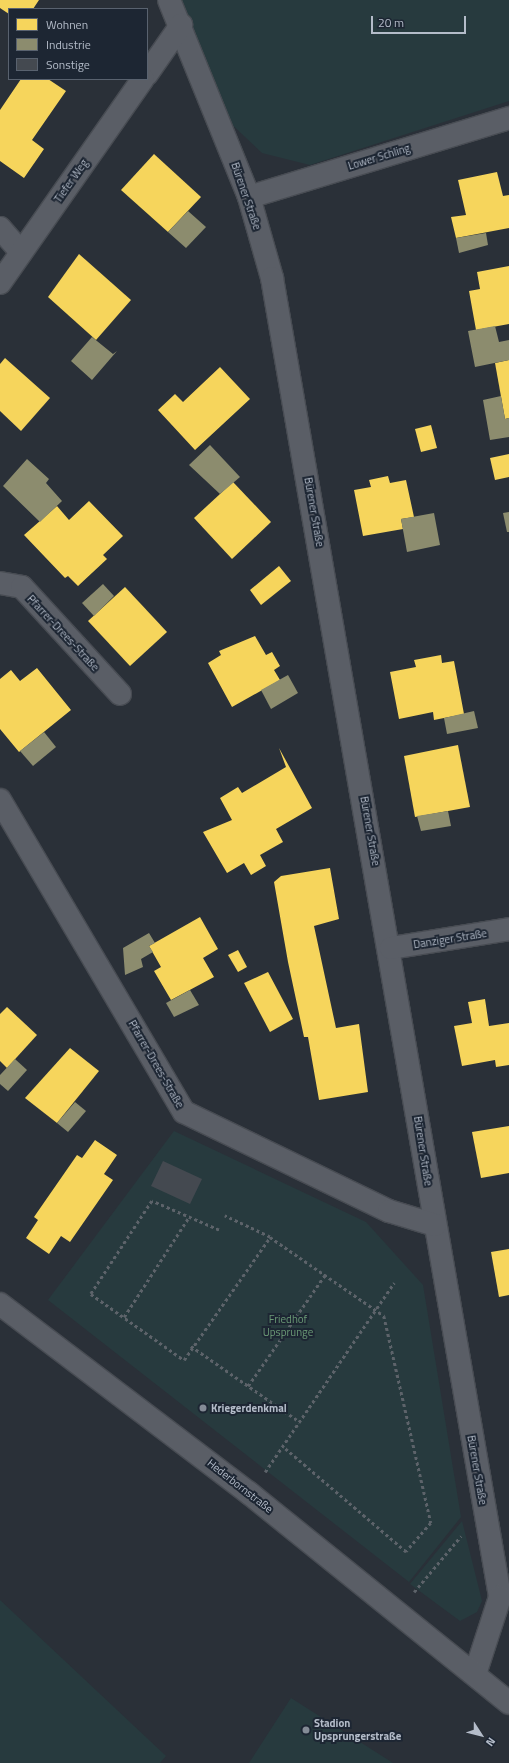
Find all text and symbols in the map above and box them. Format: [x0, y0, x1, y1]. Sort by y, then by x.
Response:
legend [8, 8, 148, 80]
scale bar [373, 8, 468, 34]
text: 20 m [378, 13, 404, 32]
text: Wohnen [46, 15, 88, 34]
text: Industrie [46, 35, 91, 54]
text: Sonstige [46, 55, 90, 74]
street label: Lower Schling [346, 141, 412, 173]
street label: Tiefer Weg [51, 157, 91, 205]
street label: Bürener Straße [228, 161, 264, 231]
street label: Bürener Straße [301, 476, 327, 548]
street label: Pfarrer-Drees-Straße [24, 592, 102, 674]
street label: Bürener Straße [357, 795, 383, 867]
street label: Danziger Straße [412, 927, 488, 951]
street label: Pfarrer-Drees-Straße [125, 1018, 187, 1110]
street label: Bürener Straße [411, 1115, 435, 1187]
park label: Friedhof Upsprunge [263, 1313, 313, 1339]
place label: Kriegerdenkmal [211, 1401, 287, 1415]
marker: Kriegerdenkmal [198, 1403, 208, 1413]
street label: Bürener Straße [464, 1434, 490, 1506]
street label: Hederbornstraße [205, 1456, 275, 1516]
north arrow [461, 1715, 501, 1755]
place label: Stadion Upsprungerstraße [314, 1717, 401, 1743]
marker: Stadion Upsprungerstraße [301, 1725, 311, 1735]
text: N [482, 1734, 499, 1750]

